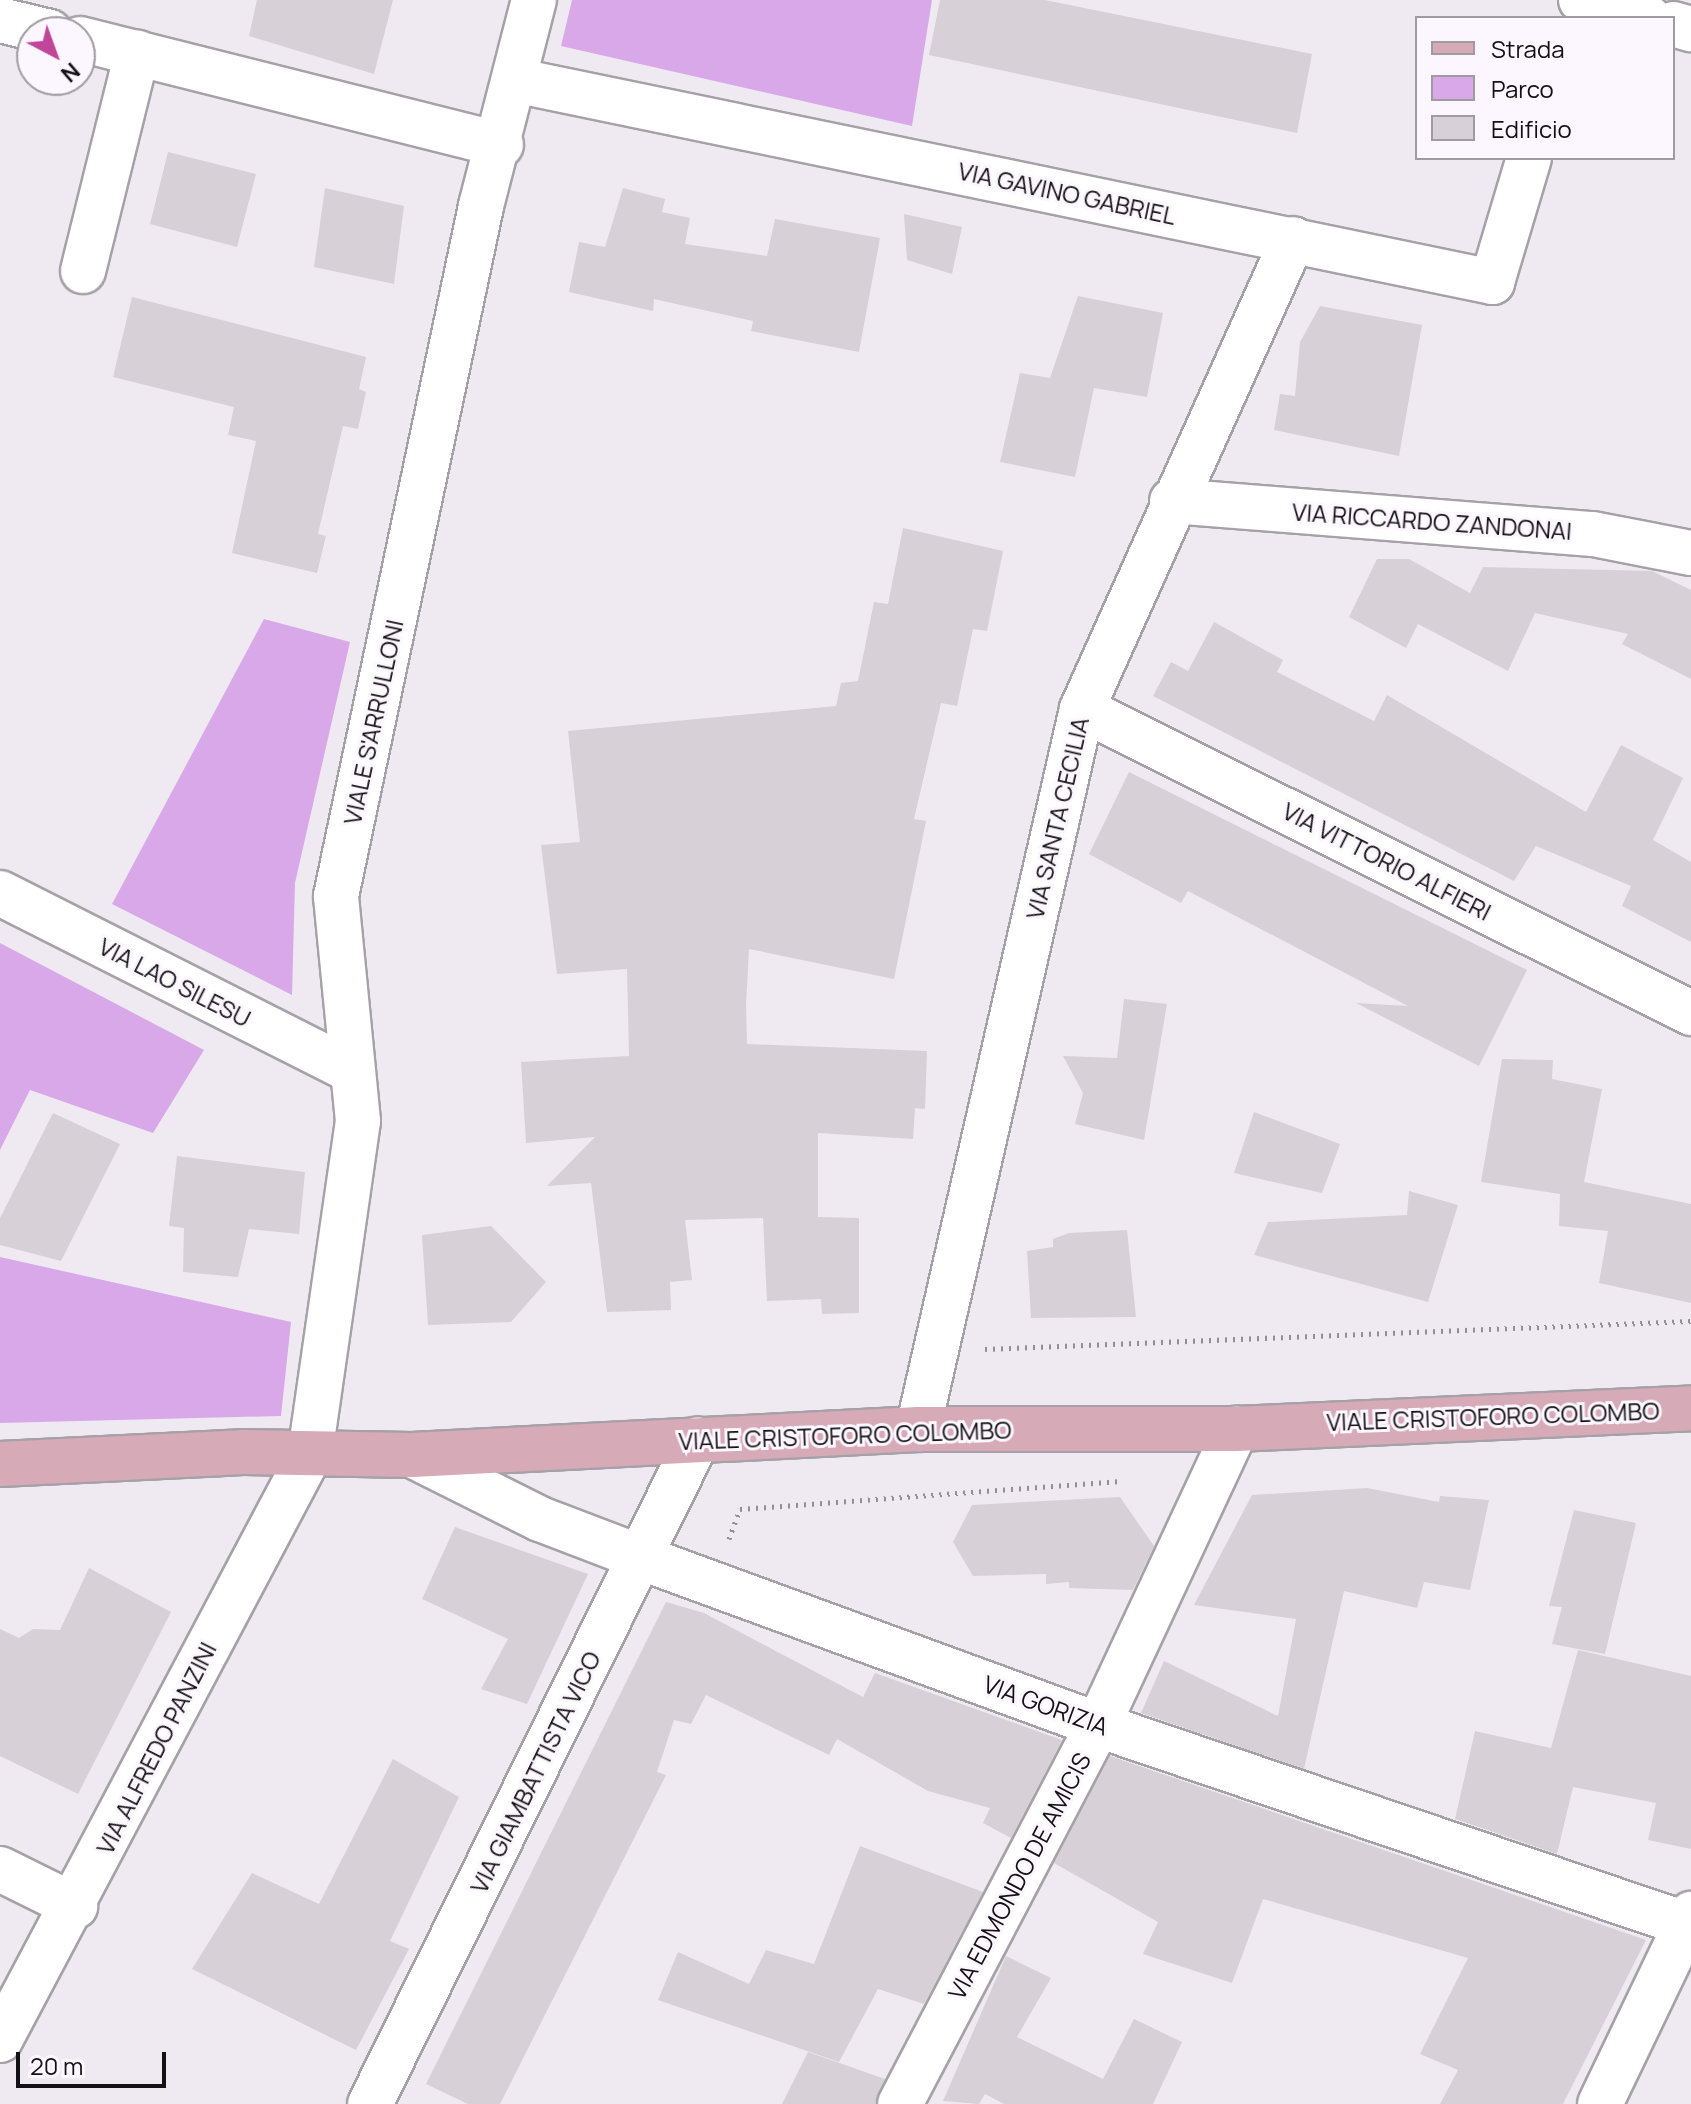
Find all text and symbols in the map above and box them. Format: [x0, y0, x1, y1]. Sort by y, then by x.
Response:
north arrow [16, 16, 96, 96]
legend [1415, 16, 1675, 160]
text: Strada [1491, 32, 1564, 65]
text: N [55, 56, 86, 89]
text: Parco [1491, 72, 1554, 105]
text: Edificio [1491, 112, 1572, 145]
street label: VIA GAVINO GABRIEL [956, 156, 1178, 230]
street label: VIA RICCARDO ZANDONAI [1291, 497, 1573, 545]
street label: VIALE S'ARRULLONI [337, 617, 409, 827]
street label: VIA SANTA CECILIA [1020, 714, 1094, 922]
street label: VIA VITTORIO ALFIERI [1278, 796, 1496, 926]
street label: VIA LAO SILESU [94, 931, 256, 1033]
street label: VIALE CRISTOFORO COLOMBO [1326, 1396, 1660, 1436]
street label: VIALE CRISTOFORO COLOMBO [678, 1415, 1012, 1455]
street label: VIA ALFREDO PANZINI [90, 1637, 222, 1859]
street label: VIA GIAMBATTISTA VICO [464, 1646, 606, 1898]
street label: VIA GORIZIA [980, 1669, 1112, 1741]
street label: VIA EDMONDO DE AMICIS [942, 1748, 1096, 2004]
scale bar [20, 2036, 170, 2086]
text: 20 m [30, 2049, 83, 2082]

